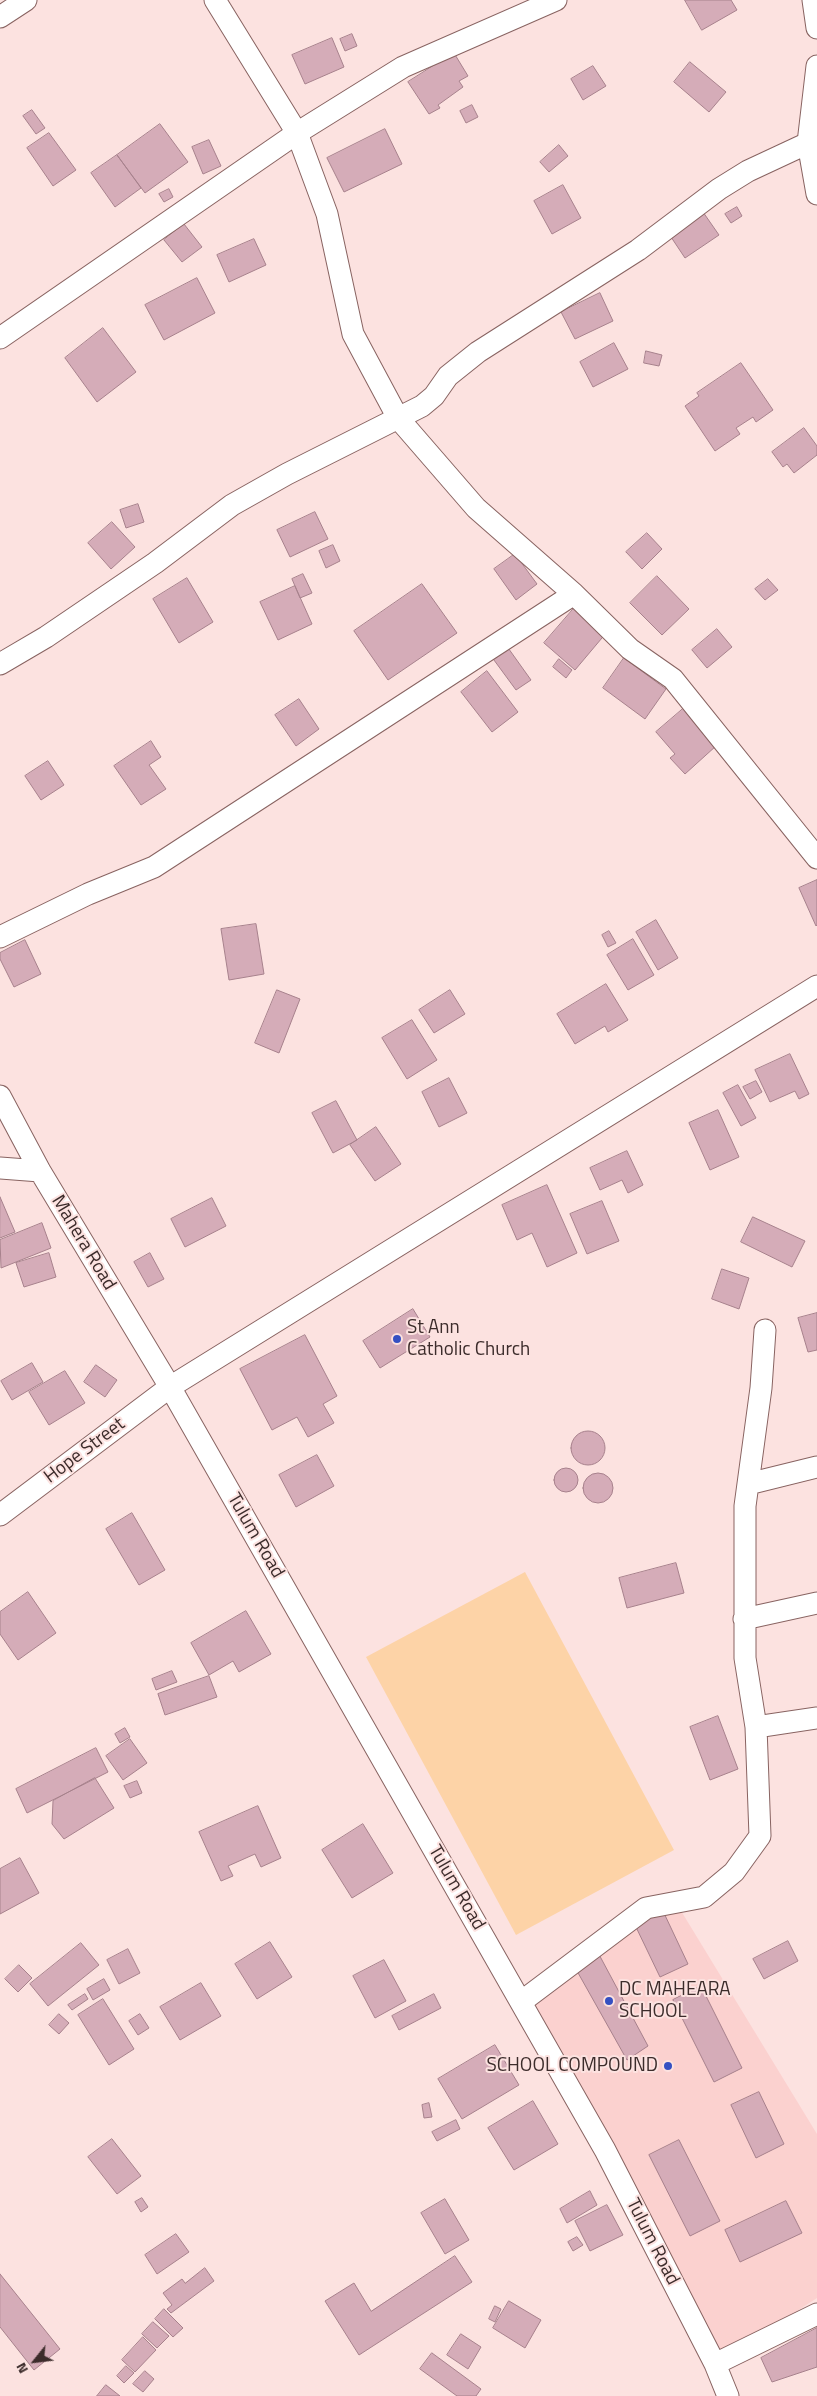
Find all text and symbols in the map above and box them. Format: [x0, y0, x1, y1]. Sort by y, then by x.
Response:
street label: Mahera Road [46, 1191, 120, 1295]
place label: St Ann Catholic Church [407, 1317, 530, 1361]
marker: St Ann Catholic Church [391, 1333, 403, 1345]
street label: Hope Street [40, 1413, 130, 1489]
street label: Tulum Road [222, 1490, 288, 1582]
street label: Tulum Road [423, 1842, 489, 1934]
place label: DC MAHEARA SCHOOL [619, 1979, 731, 2023]
marker: DC MAHEARA SCHOOL [603, 1995, 615, 2007]
place label: SCHOOL COMPOUND [486, 2055, 658, 2077]
marker: SCHOOL COMPOUND [662, 2060, 674, 2072]
street label: Tulum Road [620, 2195, 684, 2289]
north arrow [10, 2336, 60, 2386]
text: N [10, 2359, 33, 2378]

